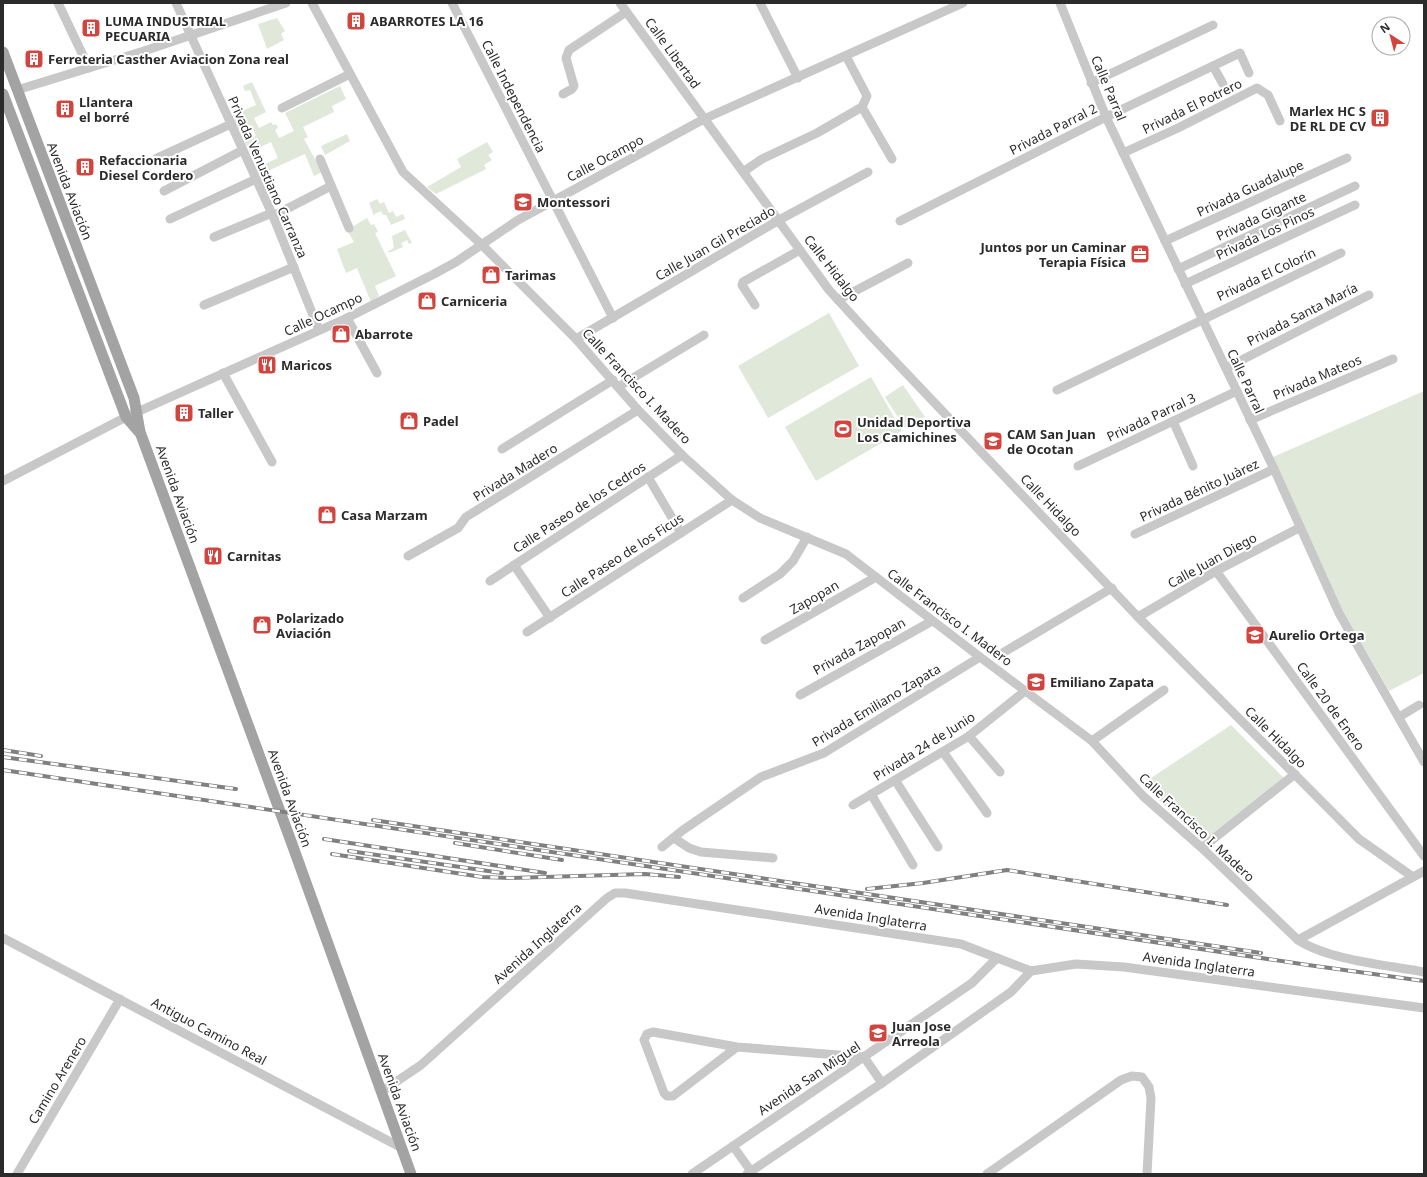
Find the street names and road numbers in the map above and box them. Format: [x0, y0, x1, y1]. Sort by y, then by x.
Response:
street label: Calle Libertad [641, 14, 705, 92]
street label: Calle Independencia [478, 37, 550, 155]
street label: Calle Parral [1087, 53, 1131, 123]
street label: Privada El Potrero [1139, 74, 1245, 138]
street label: Privada Venustiano Carranza [224, 93, 312, 261]
street label: Privada Parral 2 [1006, 99, 1100, 159]
street label: Calle Ocampo [563, 130, 647, 186]
street label: Avenida Aviación [43, 140, 97, 242]
street label: Privada Guadalupe [1194, 155, 1306, 221]
street label: Privada Gigante [1213, 187, 1309, 245]
street label: Calle Juan Gil Preciado [652, 201, 778, 285]
street label: Privada Los Pinos [1213, 202, 1317, 264]
street label: Calle Hidalgo [800, 231, 864, 305]
street label: Privada El Colorín [1214, 243, 1318, 305]
street label: Privada Santa María [1244, 278, 1360, 350]
street label: Calle Ocampo [281, 288, 365, 340]
street label: Calle Francisco I. Madero [579, 324, 696, 448]
street label: Calle Parral [1223, 346, 1269, 416]
street label: Privada Mateos [1270, 350, 1364, 404]
street label: Privada Parral 3 [1104, 389, 1198, 445]
street label: Privada Madero [469, 439, 561, 505]
street label: Avenida Aviación [152, 442, 204, 546]
street label: Privada Bénito Juàrez [1136, 454, 1262, 526]
street label: Calle Paseo de los Cedros [509, 457, 649, 557]
street label: Calle Hidalgo [1017, 470, 1085, 540]
street label: Calle Paseo de los Ficus [557, 509, 687, 601]
street label: Calle Juan Diego [1164, 528, 1260, 592]
street label: Calle Francisco I. Madero [884, 564, 1016, 670]
street label: Zapopan [786, 576, 842, 618]
street label: Privada Zapopan [810, 613, 908, 679]
street label: Calle 20 de Enero [1293, 658, 1369, 754]
street label: Privada Emiliano Zapata [808, 659, 944, 751]
street label: Calle Hidalgo [1241, 702, 1311, 772]
street label: Privada 24 de Junio [870, 707, 978, 785]
street label: Avenida Aviación [264, 746, 316, 850]
street label: Calle Francisco I. Madero [1135, 769, 1259, 886]
street label: Avenida Inglaterra [489, 898, 585, 988]
street label: Avenida Inglaterra [814, 899, 928, 935]
street label: Avenida Inglaterra [1142, 947, 1256, 981]
street label: Antiguo Camino Real [148, 993, 270, 1069]
street label: Camino Arenero [24, 1033, 90, 1127]
street label: Avenida San Miguel [754, 1037, 864, 1119]
street label: Avenida Aviación [374, 1050, 426, 1154]

